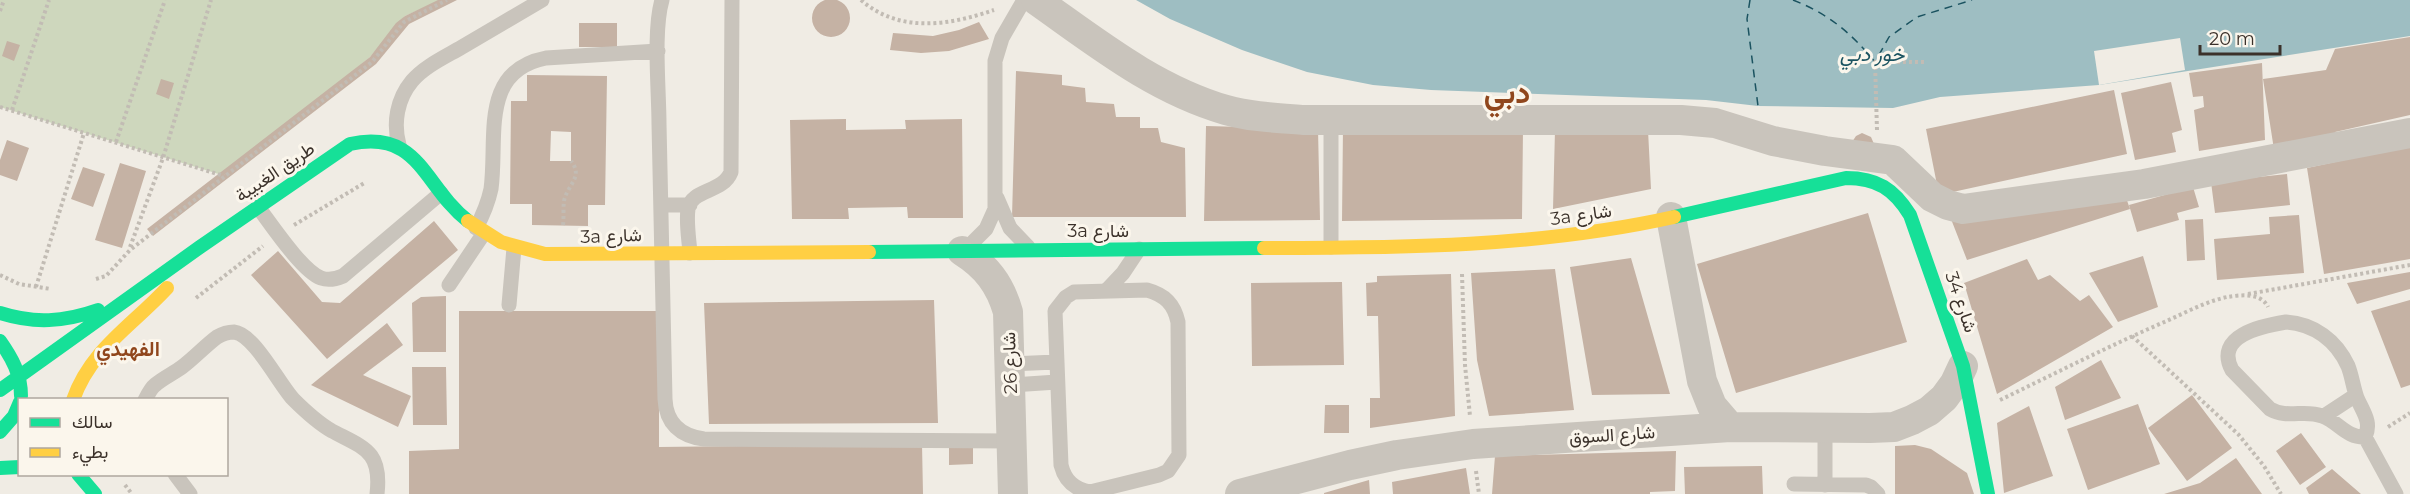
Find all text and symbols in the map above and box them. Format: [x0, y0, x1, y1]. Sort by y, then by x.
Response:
scale bar [2200, 18, 2280, 56]
text: 20 m [2209, 28, 2255, 50]
water label: خور دبي [1840, 42, 1905, 71]
district label: دبي [1484, 74, 1530, 118]
street label: طريق الغبيبة [231, 137, 319, 207]
street label: 3a شارع [1549, 200, 1613, 231]
street label: 3a شارع [1067, 220, 1129, 243]
street label: 3a شارع [580, 224, 642, 249]
street label: شارع 34 [1939, 269, 1982, 336]
street label: شارع 26 [998, 332, 1023, 394]
district label: الفهيدي [96, 337, 160, 366]
legend [18, 398, 228, 476]
text: سالك [72, 411, 112, 433]
street label: شارع السوق [1568, 421, 1656, 450]
text: بطيء [72, 441, 108, 467]

